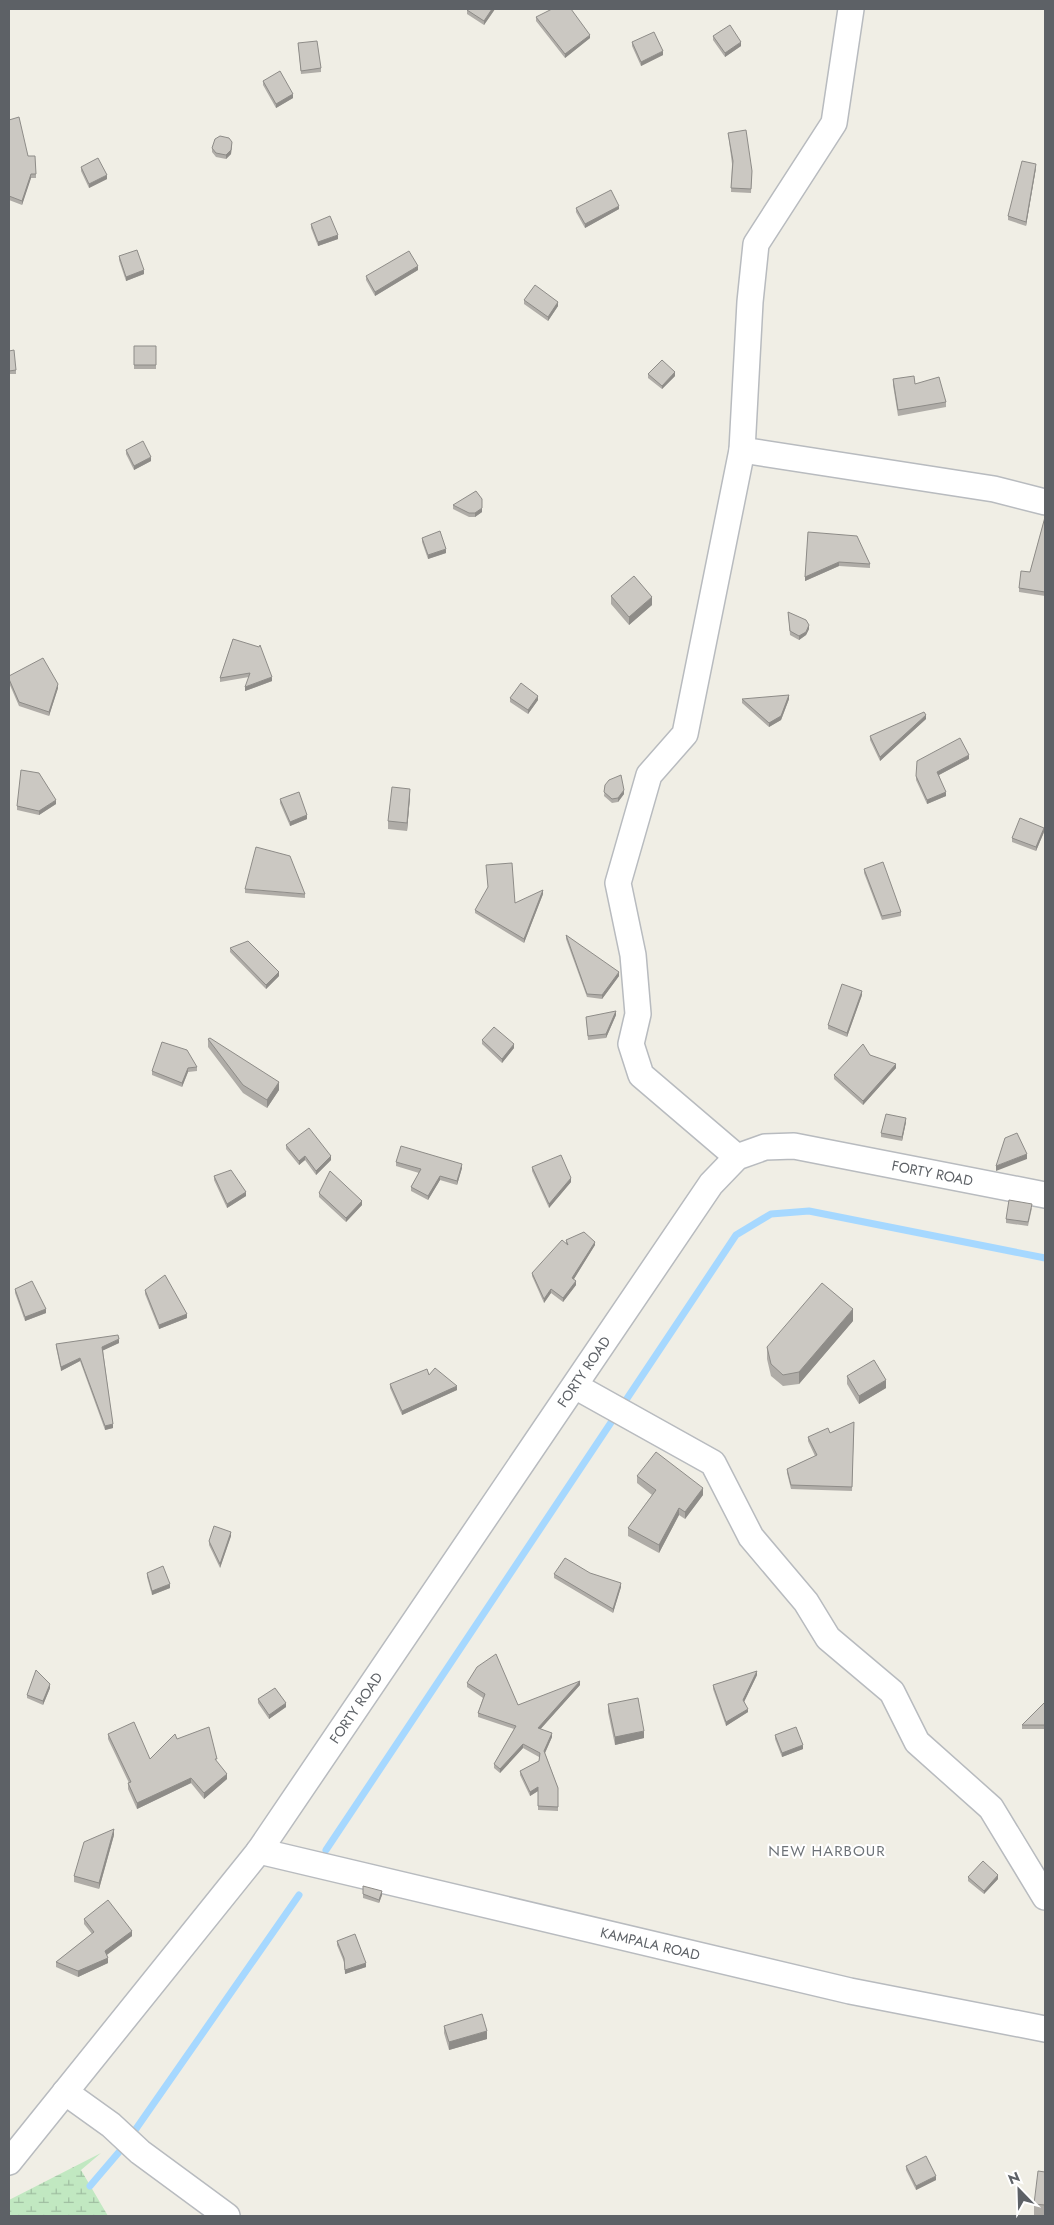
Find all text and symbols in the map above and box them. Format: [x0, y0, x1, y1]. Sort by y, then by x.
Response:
street label: FORTY ROAD [890, 1155, 975, 1191]
street label: FORTY ROAD [552, 1332, 615, 1411]
street label: FORTY ROAD [325, 1668, 387, 1747]
district label: NEW HARBOUR [768, 1840, 886, 1862]
street label: KAMPALA ROAD [598, 1922, 702, 1965]
north arrow [994, 2165, 1044, 2215]
text: N [1005, 2167, 1023, 2189]

